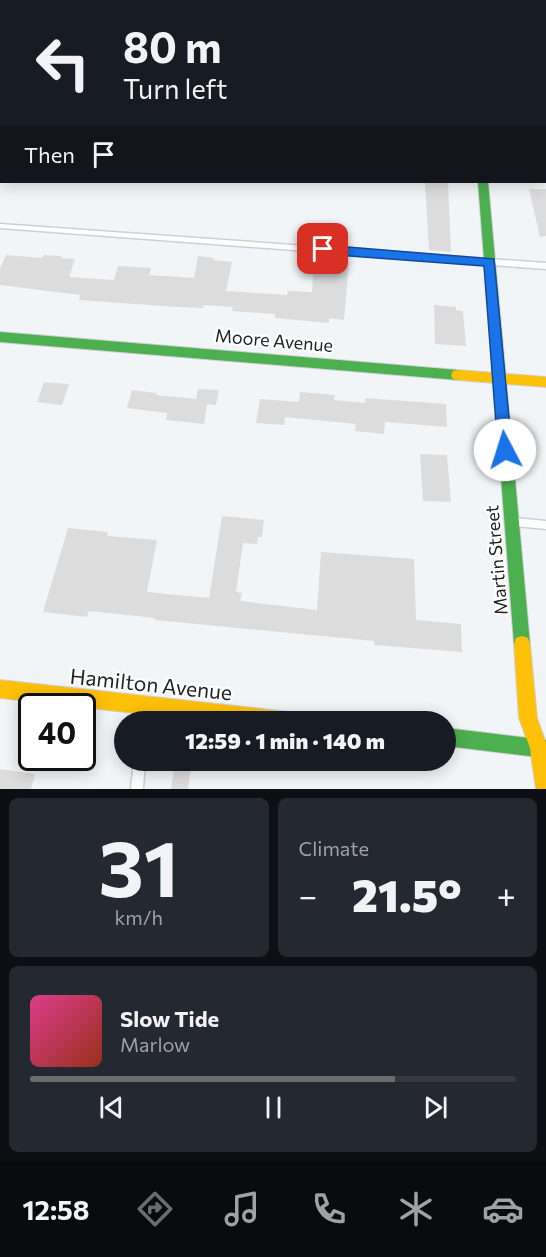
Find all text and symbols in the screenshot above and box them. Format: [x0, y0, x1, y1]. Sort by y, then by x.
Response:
text: 80 m [123, 20, 222, 72]
icon: left [24, 24, 102, 102]
text: Turn left [123, 72, 227, 105]
icon: arrive [87, 138, 120, 171]
text: Then [24, 141, 75, 168]
pin [297, 223, 348, 274]
icon: arrive [306, 232, 339, 265]
street label: Moore Avenue [214, 324, 334, 356]
position arrow [473, 418, 537, 482]
street label: Martin Street [480, 504, 512, 616]
street label: Hamilton Avenue [69, 663, 233, 704]
speed limit sign: 40 [18, 693, 96, 771]
text: 12:59 · 1 min · 140 m [185, 727, 385, 754]
text: 31 [98, 818, 179, 913]
text: Climate [299, 836, 369, 860]
text: 21.5° [352, 866, 462, 921]
text: − [299, 874, 317, 915]
text: + [497, 874, 516, 915]
text: km/h [114, 905, 163, 929]
text: Slow Tide [120, 1005, 219, 1032]
text: Marlow [120, 1032, 190, 1056]
icon: previous [95, 1091, 128, 1124]
icon: pause [257, 1091, 290, 1124]
icon: next [419, 1091, 452, 1124]
icon: directions [134, 1188, 176, 1230]
icon: music [221, 1188, 263, 1230]
icon: phone [308, 1188, 350, 1230]
icon: climate [395, 1188, 437, 1230]
icon: car [482, 1188, 524, 1230]
text: 12:58 [22, 1193, 90, 1226]

